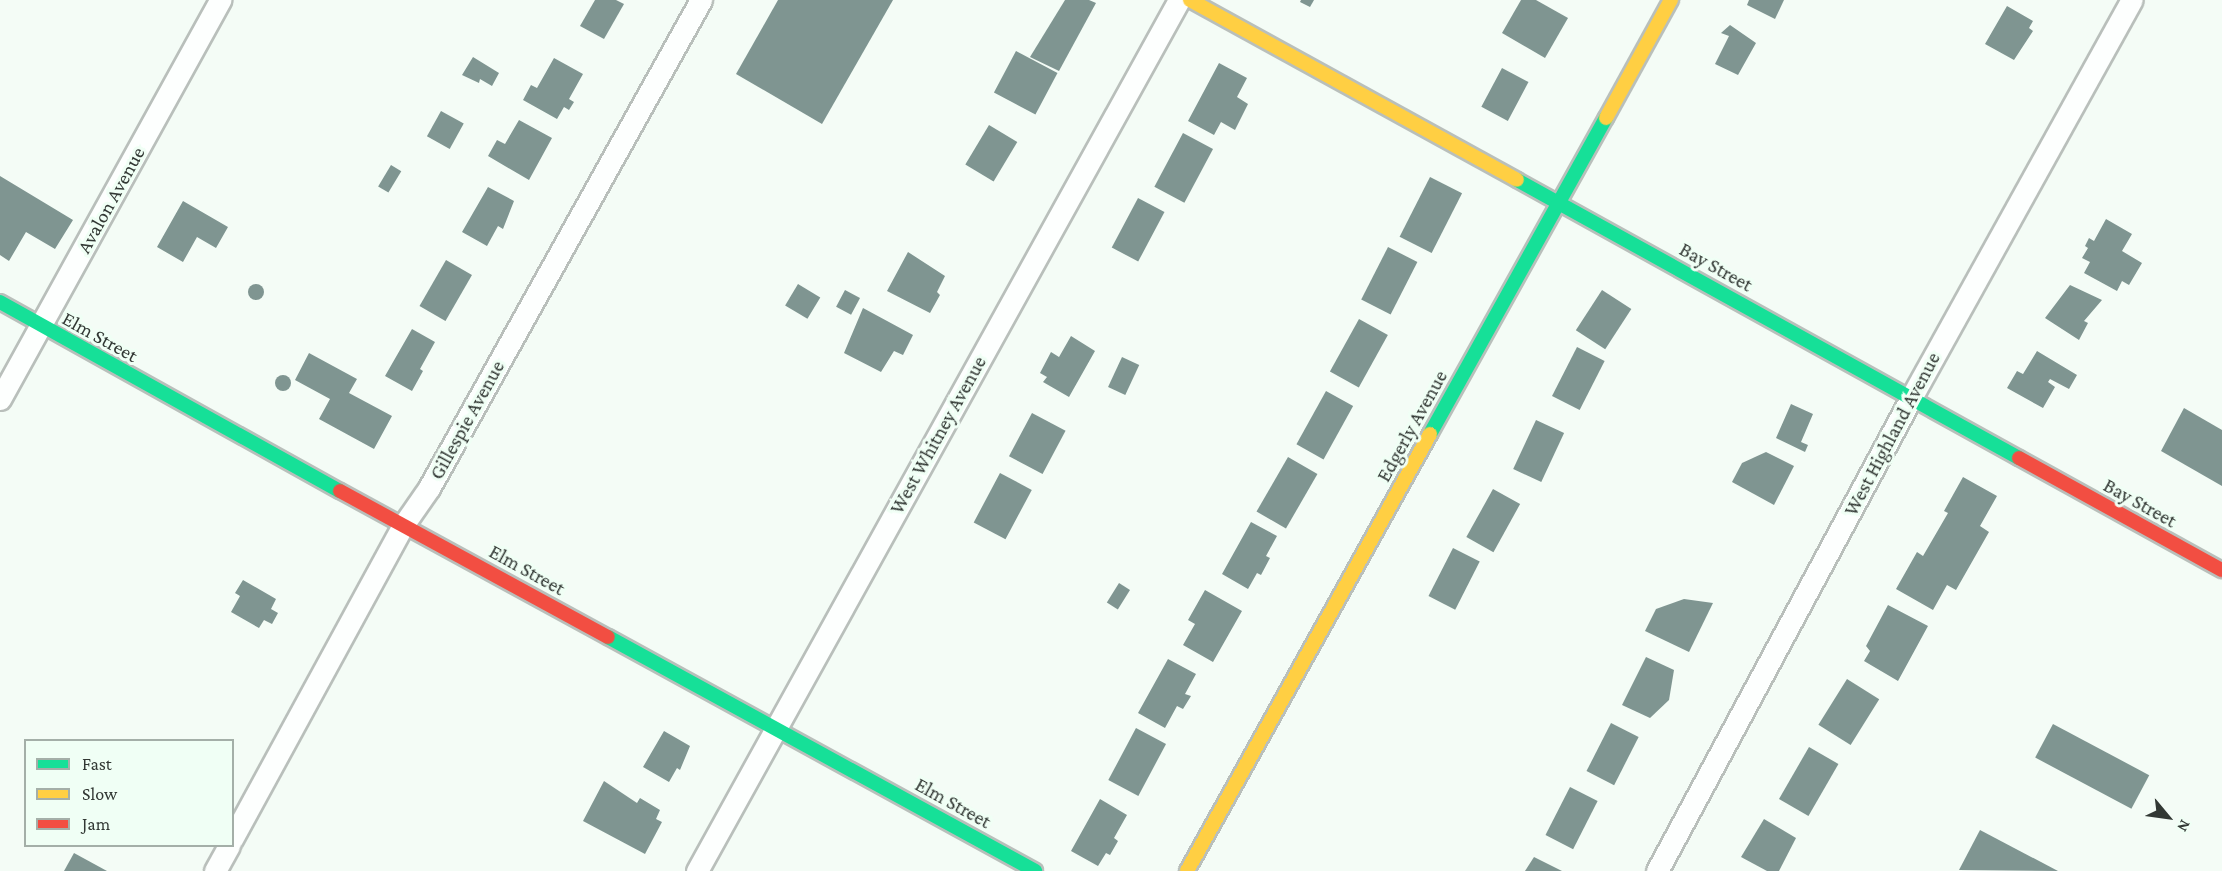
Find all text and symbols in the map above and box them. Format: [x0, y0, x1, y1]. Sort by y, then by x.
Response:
street label: Avalon Avenue [72, 143, 150, 257]
street label: Bay Street [1675, 237, 1757, 297]
street label: Elm Street [58, 306, 142, 368]
street label: West Highland Avenue [1839, 348, 1945, 520]
street label: West Whitney Avenue [885, 352, 991, 518]
street label: Gillespie Avenue [424, 356, 510, 484]
street label: Edgerly Avenue [1371, 366, 1453, 486]
street label: Bay Street [2099, 473, 2181, 533]
street label: Elm Street [485, 539, 569, 601]
legend [24, 739, 234, 847]
text: Fast [82, 754, 112, 774]
street label: Elm Street [911, 772, 995, 834]
text: Slow [82, 784, 117, 804]
north arrow [2138, 787, 2198, 847]
text: Jam [82, 814, 110, 834]
text: N [2174, 817, 2194, 835]

